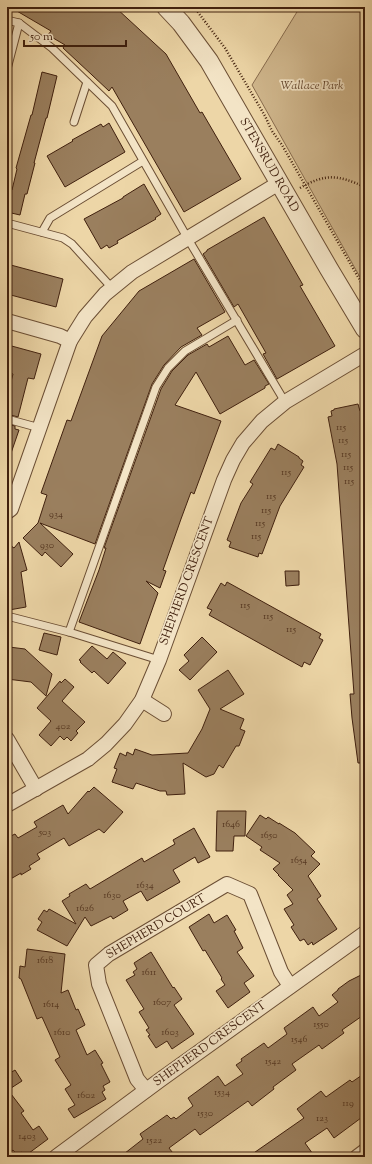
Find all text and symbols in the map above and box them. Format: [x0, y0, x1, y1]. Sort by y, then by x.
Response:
scale bar [24, 22, 126, 48]
text: 50 m [29, 28, 53, 46]
park label: Wallace Park [281, 77, 344, 95]
street label: STENSRUD ROAD [235, 114, 303, 216]
house number: 115 [336, 420, 347, 435]
house number: 115 [338, 433, 349, 448]
house number: 115 [341, 447, 352, 462]
house number: 115 [343, 460, 354, 475]
house number: 115 [281, 465, 292, 480]
house number: 115 [344, 474, 355, 489]
house number: 115 [266, 489, 277, 504]
house number: 115 [261, 503, 272, 518]
house number: 934 [49, 507, 63, 522]
street label: SHEPHERD CRESCENT [155, 514, 219, 648]
house number: 115 [255, 516, 266, 531]
house number: 115 [251, 529, 262, 544]
house number: 930 [40, 538, 54, 553]
house number: 115 [240, 598, 251, 613]
house number: 115 [263, 609, 274, 624]
house number: 115 [286, 622, 297, 637]
house number: 402 [56, 719, 71, 734]
house number: 1646 [222, 817, 240, 832]
house number: 503 [38, 825, 51, 840]
house number: 1650 [260, 828, 278, 843]
house number: 1654 [291, 853, 307, 868]
house number: 1634 [136, 878, 154, 893]
house number: 1630 [103, 888, 121, 903]
street label: SHEPHERD COURT [103, 890, 210, 964]
house number: 1626 [76, 901, 94, 916]
house number: 1618 [37, 953, 53, 968]
house number: 1611 [141, 965, 157, 980]
house number: 1607 [153, 995, 171, 1010]
house number: 1614 [43, 997, 59, 1012]
street label: SHEPHERD CRESCENT [150, 997, 271, 1091]
house number: 1550 [313, 1017, 329, 1032]
house number: 1610 [54, 1025, 70, 1040]
house number: 1603 [161, 1025, 179, 1040]
house number: 1546 [291, 1032, 307, 1047]
house number: 1542 [265, 1054, 282, 1069]
house number: 1534 [214, 1085, 230, 1100]
house number: 1602 [77, 1088, 95, 1103]
house number: 119 [342, 1096, 354, 1111]
house number: 1530 [197, 1106, 213, 1121]
house number: 123 [316, 1111, 328, 1126]
house number: 1403 [18, 1129, 36, 1144]
house number: 1522 [146, 1133, 162, 1148]

